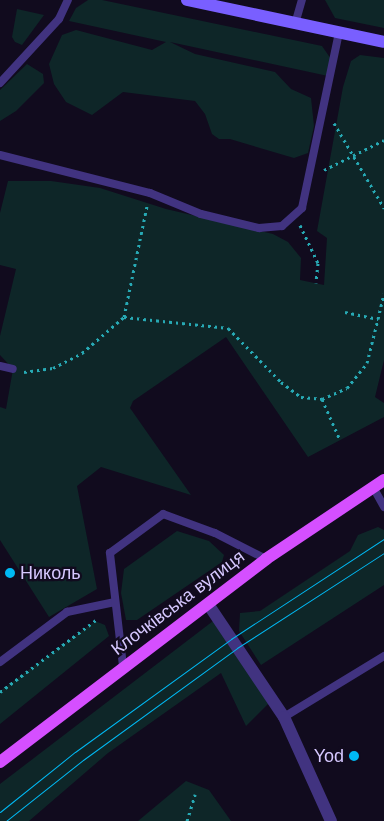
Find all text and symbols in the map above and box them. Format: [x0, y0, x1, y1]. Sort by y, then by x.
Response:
street label: Клочківська вулиця [107, 546, 249, 660]
place label: Николь [20, 562, 81, 584]
marker: Николь [4, 567, 16, 579]
place label: Yod [314, 745, 344, 767]
marker: Yod [348, 750, 360, 762]

